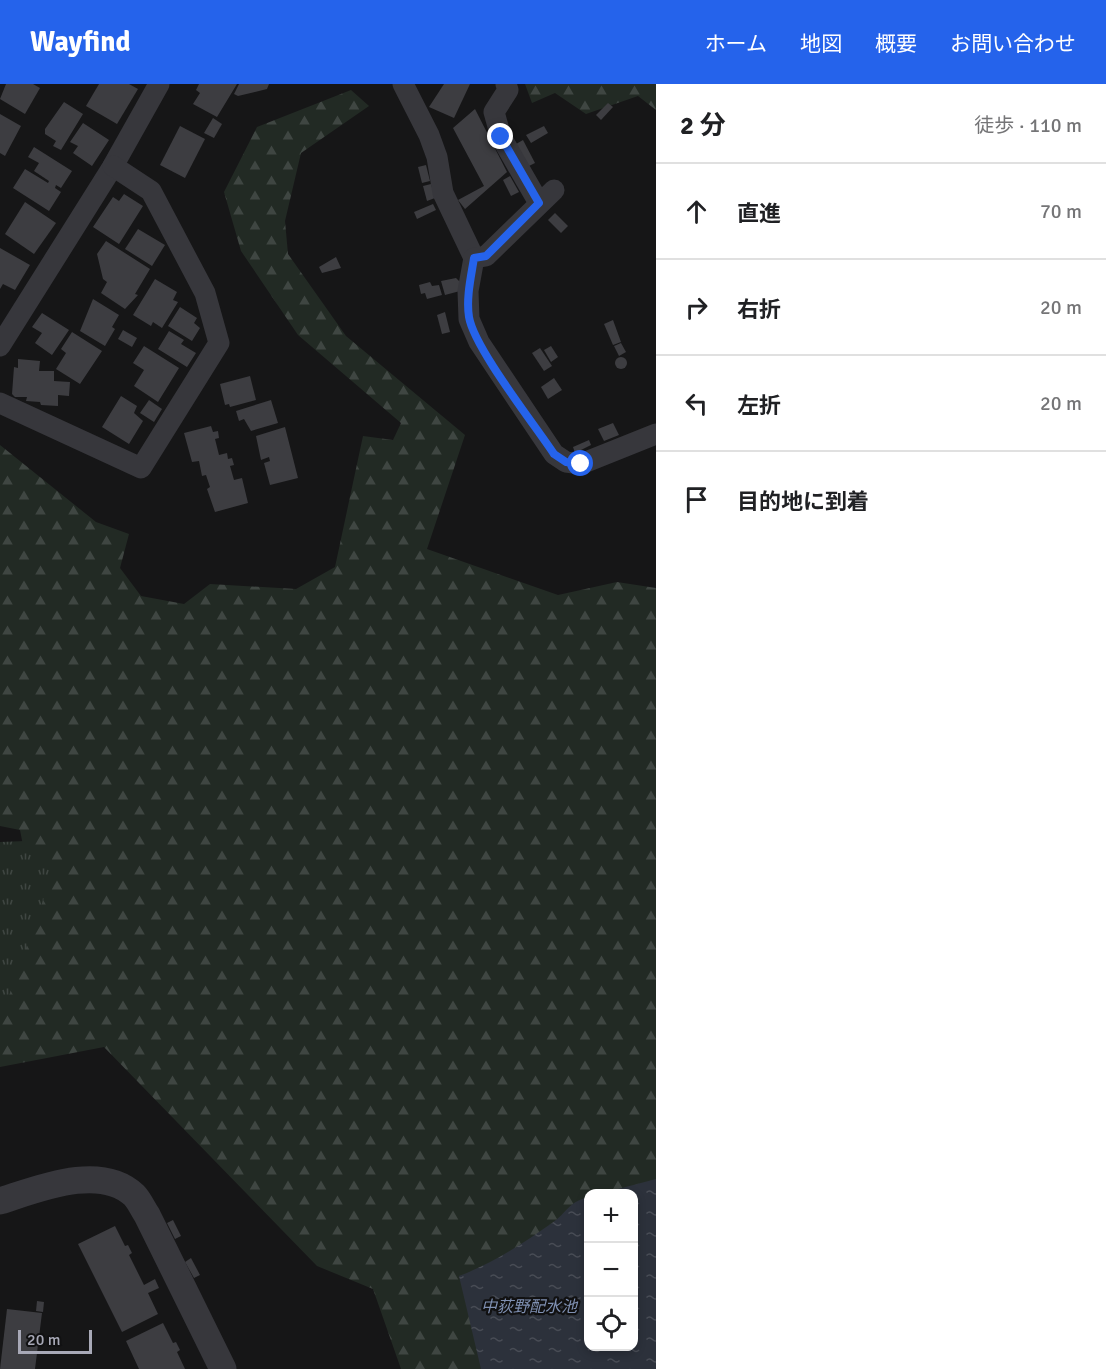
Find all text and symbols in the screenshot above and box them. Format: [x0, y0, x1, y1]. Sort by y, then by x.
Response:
text: Wayfind [30, 25, 131, 59]
text: ホーム [705, 31, 767, 57]
text: 地図 [800, 31, 842, 57]
text: 概要 [875, 31, 917, 57]
text: お問い合わせ [950, 31, 1076, 57]
text: 2 分 [680, 110, 726, 142]
text: 徒歩 · 110 m [974, 113, 1082, 138]
route end [487, 123, 513, 149]
icon: ahead [680, 195, 713, 228]
text: 70 m [1040, 199, 1082, 224]
text: 直進 [737, 200, 781, 227]
icon: right [680, 291, 713, 324]
text: 20 m [1040, 295, 1082, 320]
text: 右折 [737, 296, 781, 323]
icon: left [680, 387, 713, 420]
text: 20 m [1040, 391, 1082, 416]
text: 左折 [737, 392, 781, 419]
route start [567, 450, 593, 476]
icon: arrive [680, 483, 713, 516]
text: 目的地に到着 [737, 488, 869, 515]
map controls [584, 1189, 638, 1351]
button: + [584, 1189, 638, 1243]
button: − [584, 1243, 638, 1297]
water label: 中荻野配水池 [481, 1297, 579, 1317]
button: locate [584, 1297, 638, 1351]
scale bar [18, 1327, 92, 1354]
text: 20 m [27, 1330, 61, 1350]

